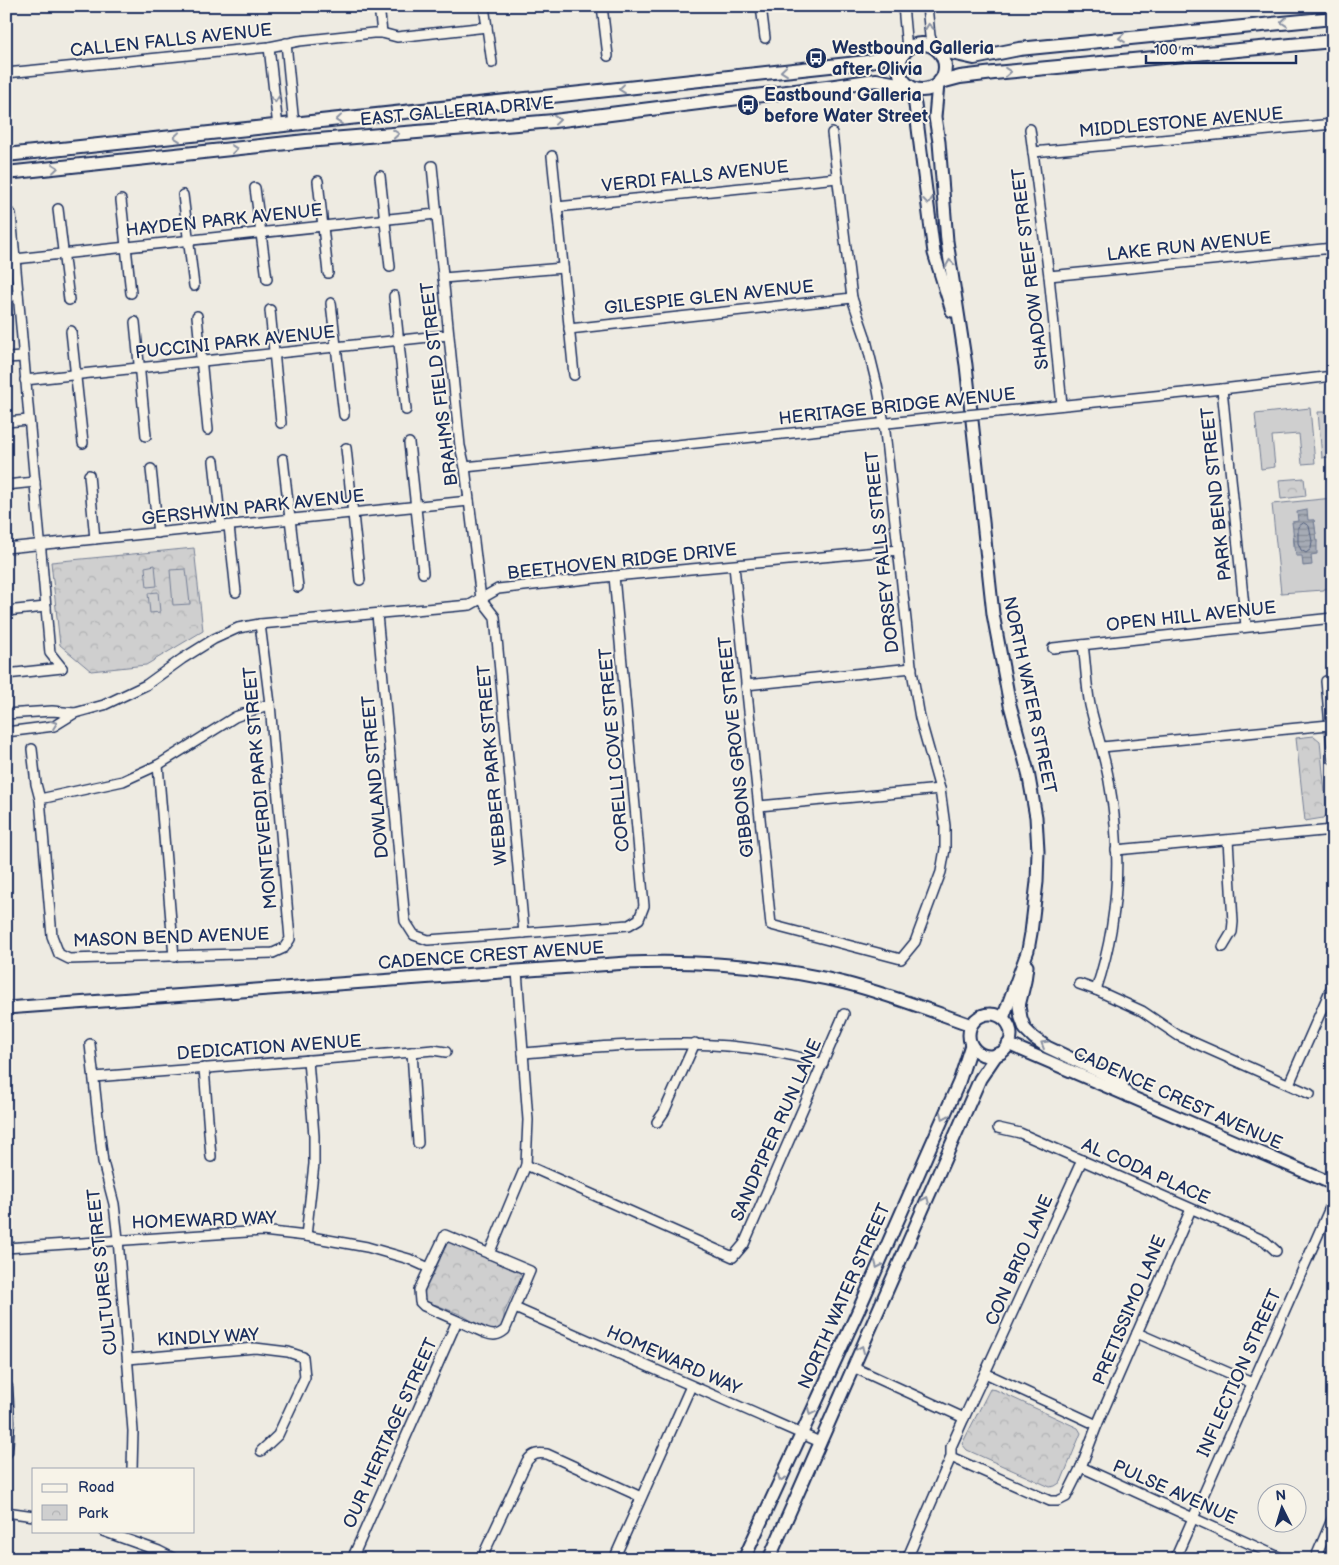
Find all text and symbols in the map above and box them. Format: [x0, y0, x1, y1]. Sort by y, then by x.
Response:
one-way arrow [1280, 17, 1288, 28]
street label: CALLEN FALLS AVENUE [69, 19, 273, 62]
one-way arrow [924, 23, 935, 31]
one-way arrow [1118, 32, 1126, 43]
scale bar [1146, 32, 1296, 64]
place label: Westbound Galleria after Olivia [832, 38, 994, 80]
text: 100 m [1154, 41, 1194, 60]
bus stop icon: Westbound Galleria after Olivia [804, 46, 828, 70]
one-way arrow [779, 65, 787, 76]
one-way arrow [1005, 67, 1013, 78]
one-way arrow [618, 83, 626, 94]
place label: Eastbound Galleria before Water Street [764, 85, 928, 127]
street label: EAST GALLERIA DRIVE [359, 93, 555, 130]
bus stop icon: Eastbound Galleria before Water Street [736, 93, 760, 117]
one-way arrow [269, 96, 280, 104]
street label: MIDDLESTONE AVENUE [1078, 103, 1284, 142]
one-way arrow [335, 114, 343, 125]
one-way arrow [554, 115, 562, 126]
one-way arrow [392, 128, 400, 139]
one-way arrow [173, 131, 181, 142]
one-way arrow [230, 143, 238, 154]
street label: VERDI FALLS AVENUE [601, 156, 790, 197]
one-way arrow [51, 163, 59, 174]
street label: SHADOW REEF STREET [1008, 167, 1053, 371]
one-way arrow [922, 196, 932, 205]
street label: HAYDEN PARK AVENUE [125, 200, 324, 241]
street label: LAKE RUN AVENUE [1106, 227, 1272, 266]
one-way arrow [945, 259, 956, 267]
street label: GILESPIE GLEN AVENUE [603, 276, 815, 319]
street label: BRAHMS FIELD STREET [417, 281, 462, 487]
street label: PUCCINI PARK AVENUE [134, 322, 336, 363]
street label: HERITAGE BRIDGE AVENUE [778, 384, 1017, 429]
street label: PARK BEND STREET [1197, 406, 1236, 582]
street label: DORSEY FALLS STREET [861, 450, 904, 654]
street label: GERSHWIN PARK AVENUE [140, 485, 366, 530]
street label: BEETHOVEN RIDGE DRIVE [506, 539, 738, 584]
street label: NORTH WATER STREET [998, 595, 1061, 796]
street label: OPEN HILL AVENUE [1105, 597, 1277, 636]
street label: GIBBONS GROVE STREET [714, 635, 759, 859]
street label: CORELLI COVE STREET [595, 647, 634, 853]
street label: WEBBER PARK STREET [473, 664, 512, 866]
street label: MONTEVERDI PARK STREET [239, 666, 282, 910]
street label: DOWLAND STREET [358, 694, 393, 859]
one-way arrow [49, 720, 58, 730]
street label: MASON BEND AVENUE [73, 924, 270, 951]
street label: CADENCE CREST AVENUE [377, 937, 605, 974]
street label: DEDICATION AVENUE [176, 1031, 362, 1064]
street label: SANDPIPER RUN LANE [727, 1036, 826, 1225]
one-way arrow [1041, 1041, 1050, 1051]
street label: CADENCE CREST AVENUE [1070, 1043, 1286, 1154]
one-way arrow [939, 1111, 950, 1120]
street label: AL CODA PLACE [1078, 1134, 1213, 1209]
street label: CULTURES STREET [83, 1187, 122, 1356]
street label: CON BRIO LANE [981, 1191, 1058, 1329]
one-way arrow [920, 1196, 931, 1205]
street label: NORTH WATER STREET [794, 1200, 895, 1392]
street label: HOMEWARD WAY [131, 1207, 277, 1234]
street label: PRETISSIMO LANE [1088, 1232, 1171, 1388]
one-way arrow [874, 1260, 885, 1269]
street label: INFLECTION STREET [1193, 1286, 1286, 1460]
street label: HOMEWARD WAY [603, 1321, 745, 1400]
street label: KINDLY WAY [157, 1324, 260, 1351]
street label: OUR HERITAGE STREET [339, 1335, 442, 1532]
one-way arrow [854, 1345, 865, 1354]
one-way arrow [806, 1407, 817, 1416]
street label: PULSE AVENUE [1110, 1456, 1240, 1529]
legend [32, 1468, 195, 1532]
one-way arrow [776, 1473, 787, 1482]
text: Road [78, 1478, 114, 1497]
north arrow [1256, 1482, 1306, 1532]
text: N [1275, 1487, 1287, 1504]
text: Park [78, 1504, 109, 1523]

